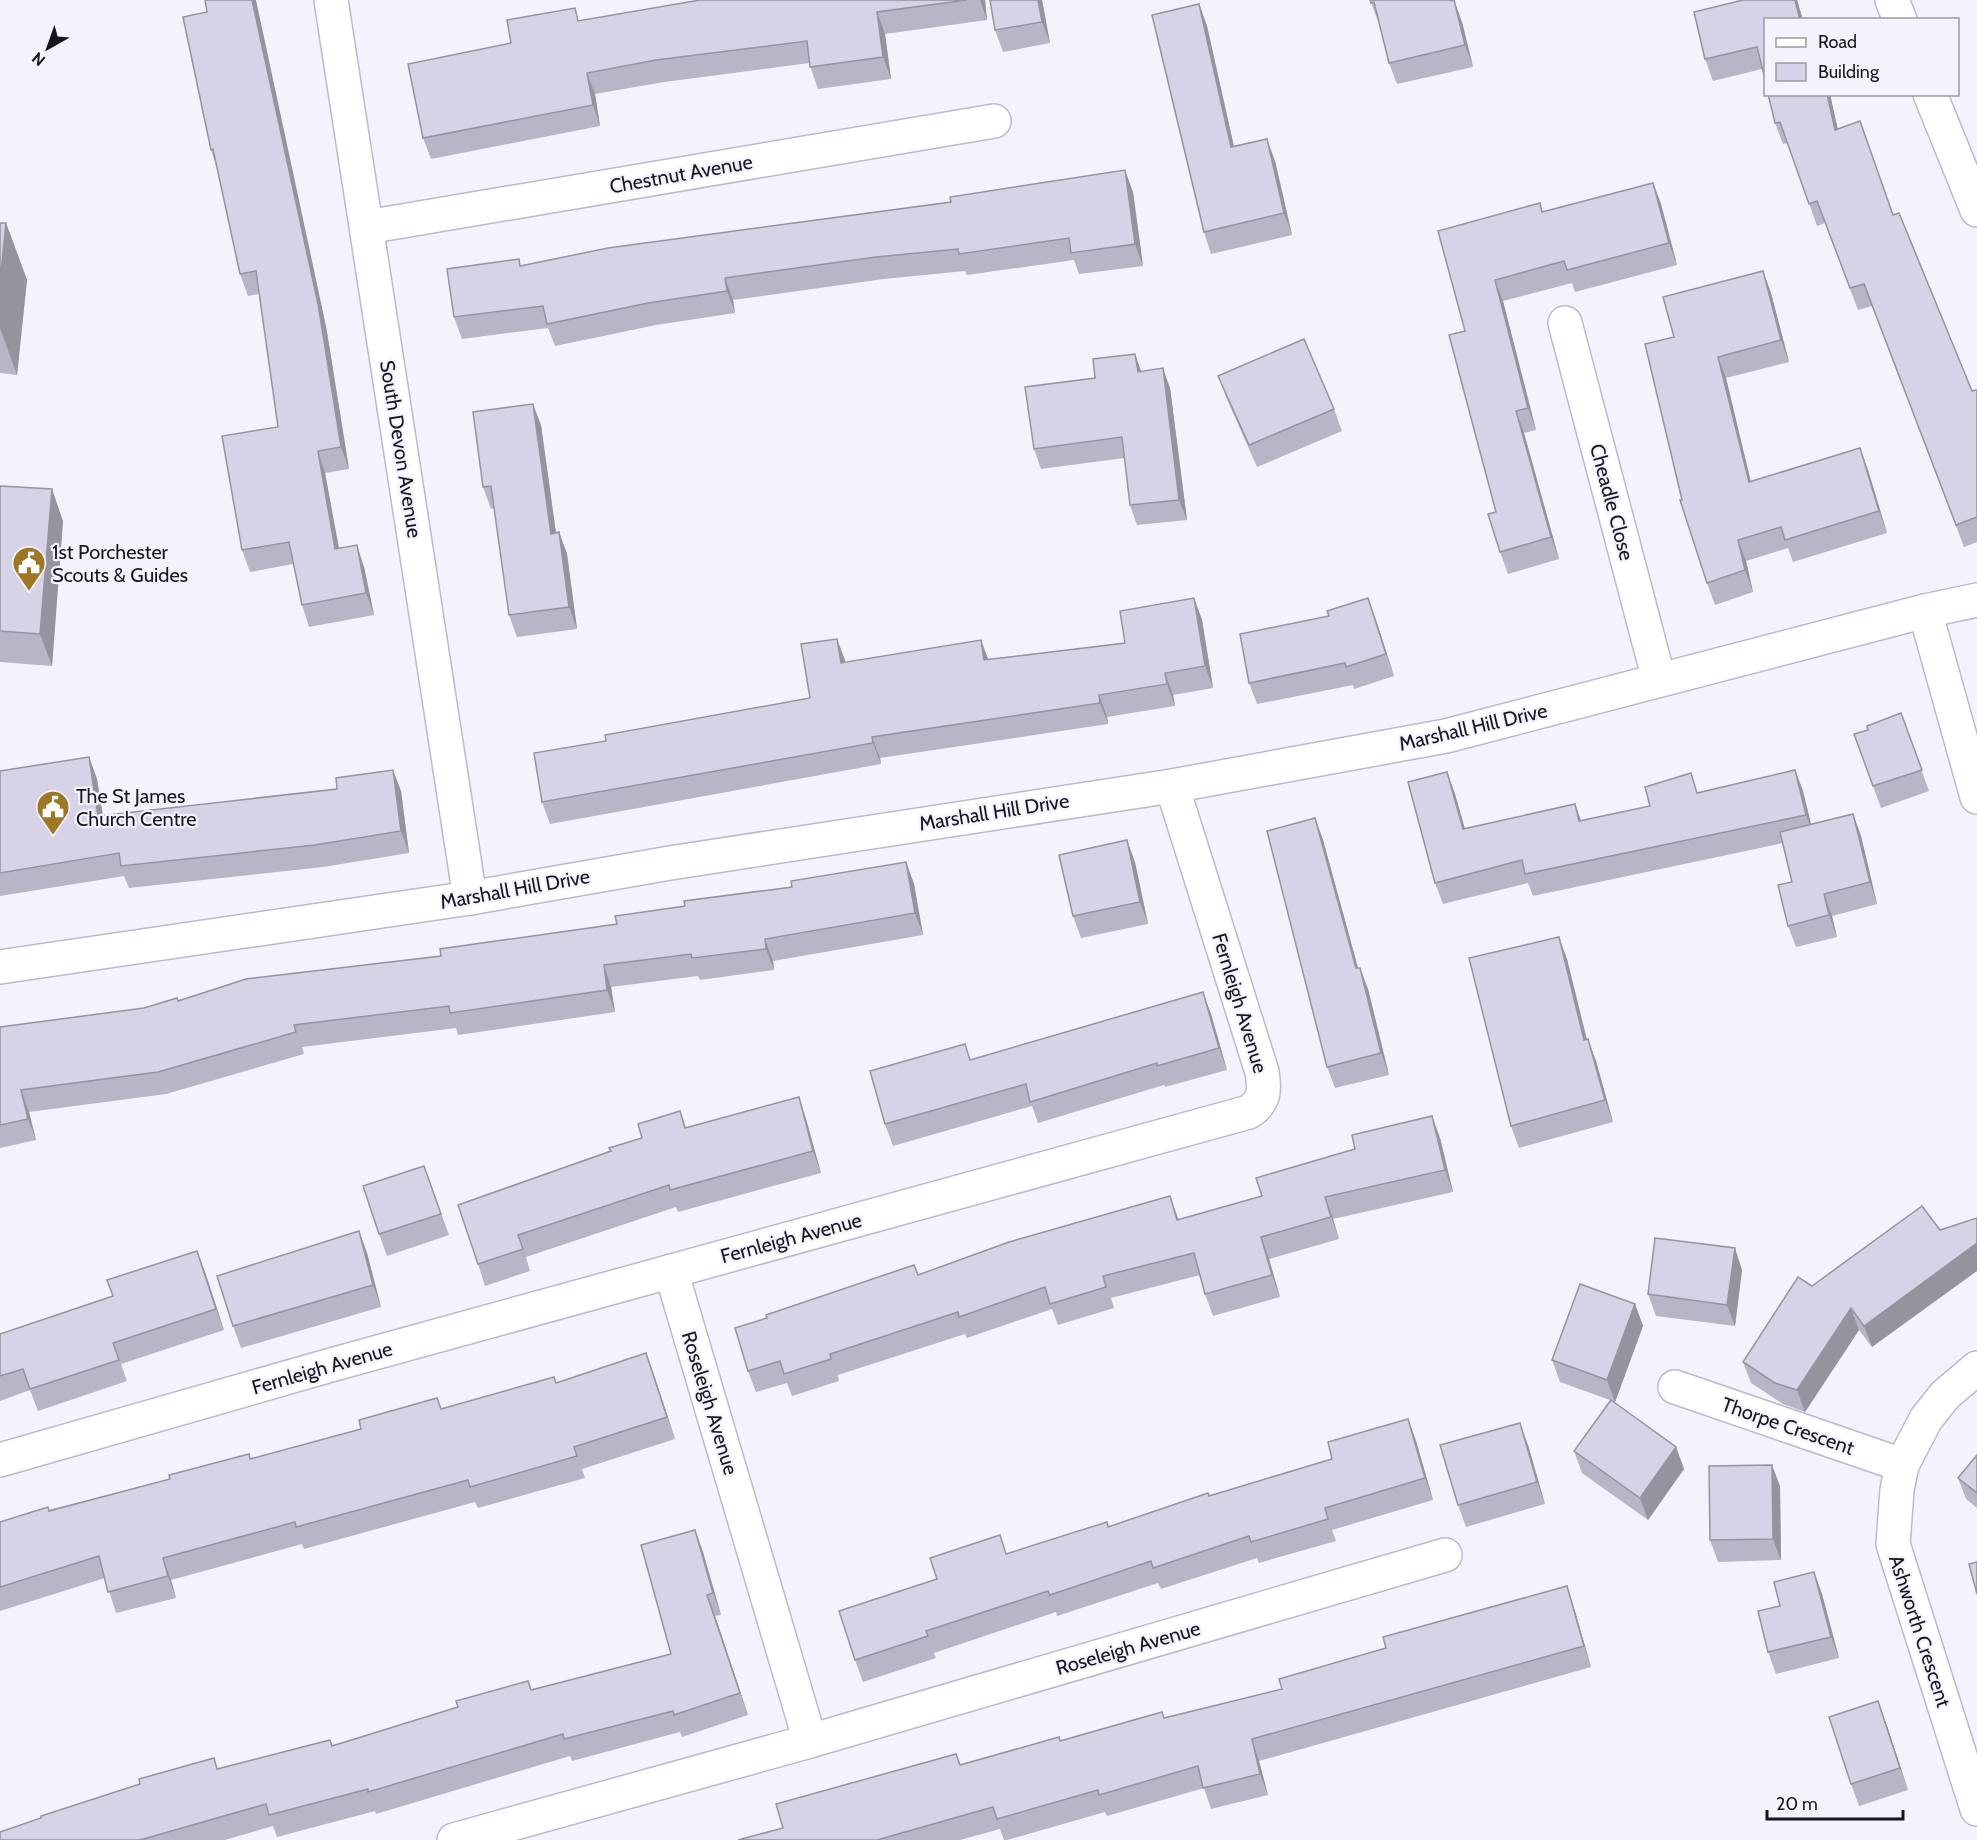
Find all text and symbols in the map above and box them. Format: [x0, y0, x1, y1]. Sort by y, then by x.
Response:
north arrow [18, 18, 78, 78]
legend [1764, 18, 1959, 96]
text: Road [1818, 31, 1857, 53]
text: N [28, 48, 49, 70]
text: Building [1818, 61, 1880, 83]
street label: Chestnut Avenue [608, 150, 754, 198]
street label: South Devon Avenue [375, 358, 427, 540]
street label: Cheadle Close [1585, 441, 1639, 563]
place label: 1st Porchester Scouts & Guides [52, 540, 188, 587]
public building icon: 1st Porchester Scouts & Guides [11, 545, 47, 592]
street label: Marshall Hill Drive [1396, 698, 1550, 756]
place label: The St James Church Centre [76, 784, 196, 831]
street label: Marshall Hill Drive [917, 788, 1071, 836]
public building icon: The St James Church Centre [35, 789, 71, 836]
street label: Marshall Hill Drive [438, 864, 592, 914]
street label: Fernleigh Avenue [1207, 930, 1273, 1076]
street label: Fernleigh Avenue [718, 1208, 864, 1268]
street label: Roseleigh Avenue [677, 1328, 743, 1478]
street label: Fernleigh Avenue [249, 1336, 395, 1400]
street label: Thorpe Crescent [1719, 1392, 1858, 1460]
street label: Ashworth Crescent [1884, 1552, 1956, 1710]
street label: Roseleigh Avenue [1053, 1616, 1203, 1680]
scale bar [1767, 1783, 1904, 1821]
text: 20 m [1776, 1793, 1818, 1815]

